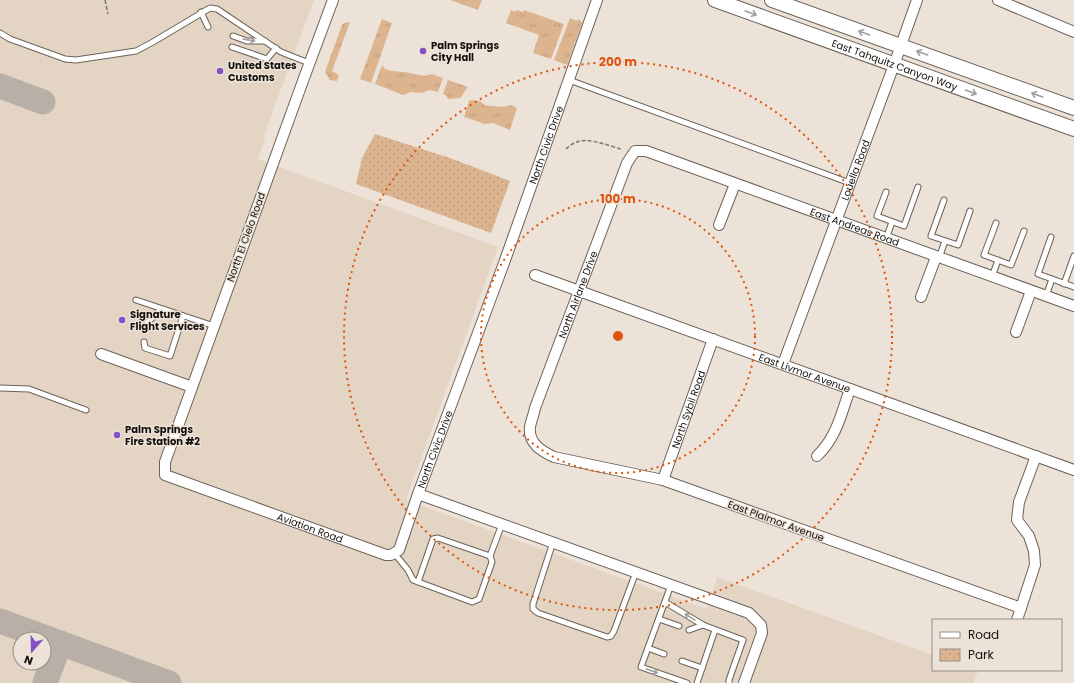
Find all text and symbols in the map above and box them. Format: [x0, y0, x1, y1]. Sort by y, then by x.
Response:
one-way arrow [745, 10, 757, 18]
one-way arrow [858, 28, 870, 36]
street label: East Tahquitz Canyon Way [830, 35, 960, 94]
one-way arrow [242, 36, 255, 44]
place label: Palm Springs City Hall [431, 38, 499, 65]
marker: Palm Springs City Hall [418, 46, 428, 56]
one-way arrow [916, 49, 928, 57]
text: 200 m [599, 53, 637, 70]
place label: United States Customs [228, 58, 297, 85]
marker: United States Customs [215, 66, 225, 76]
one-way arrow [964, 89, 976, 97]
one-way arrow [1031, 91, 1044, 98]
street label: North Civic Drive [525, 104, 567, 186]
street label: Louella Road [837, 137, 873, 202]
street label: North El Cielo Road [223, 190, 269, 284]
text: 100 m [600, 190, 636, 207]
street label: East Andreas Road [808, 204, 902, 250]
street label: North Airlane Drive [554, 249, 601, 340]
place label: Signature Flight Services [130, 307, 205, 334]
marker: Signature Flight Services [117, 315, 127, 325]
centre of rings [611, 329, 625, 343]
street label: East Livmor Avenue [757, 349, 853, 396]
street label: North Sybil Road [667, 368, 709, 450]
street label: North Civic Drive [413, 408, 456, 490]
place label: Palm Springs Fire Station #2 [125, 422, 200, 449]
marker: Palm Springs Fire Station #2 [112, 430, 122, 440]
street label: East Plaimor Avenue [726, 497, 826, 545]
street label: Aviation Road [275, 509, 345, 546]
one-way arrow [684, 613, 695, 621]
legend [932, 619, 1062, 671]
text: Road [968, 626, 999, 643]
north arrow [12, 631, 52, 671]
text: Park [968, 646, 995, 663]
text: N [22, 651, 35, 669]
one-way arrow [646, 667, 658, 675]

